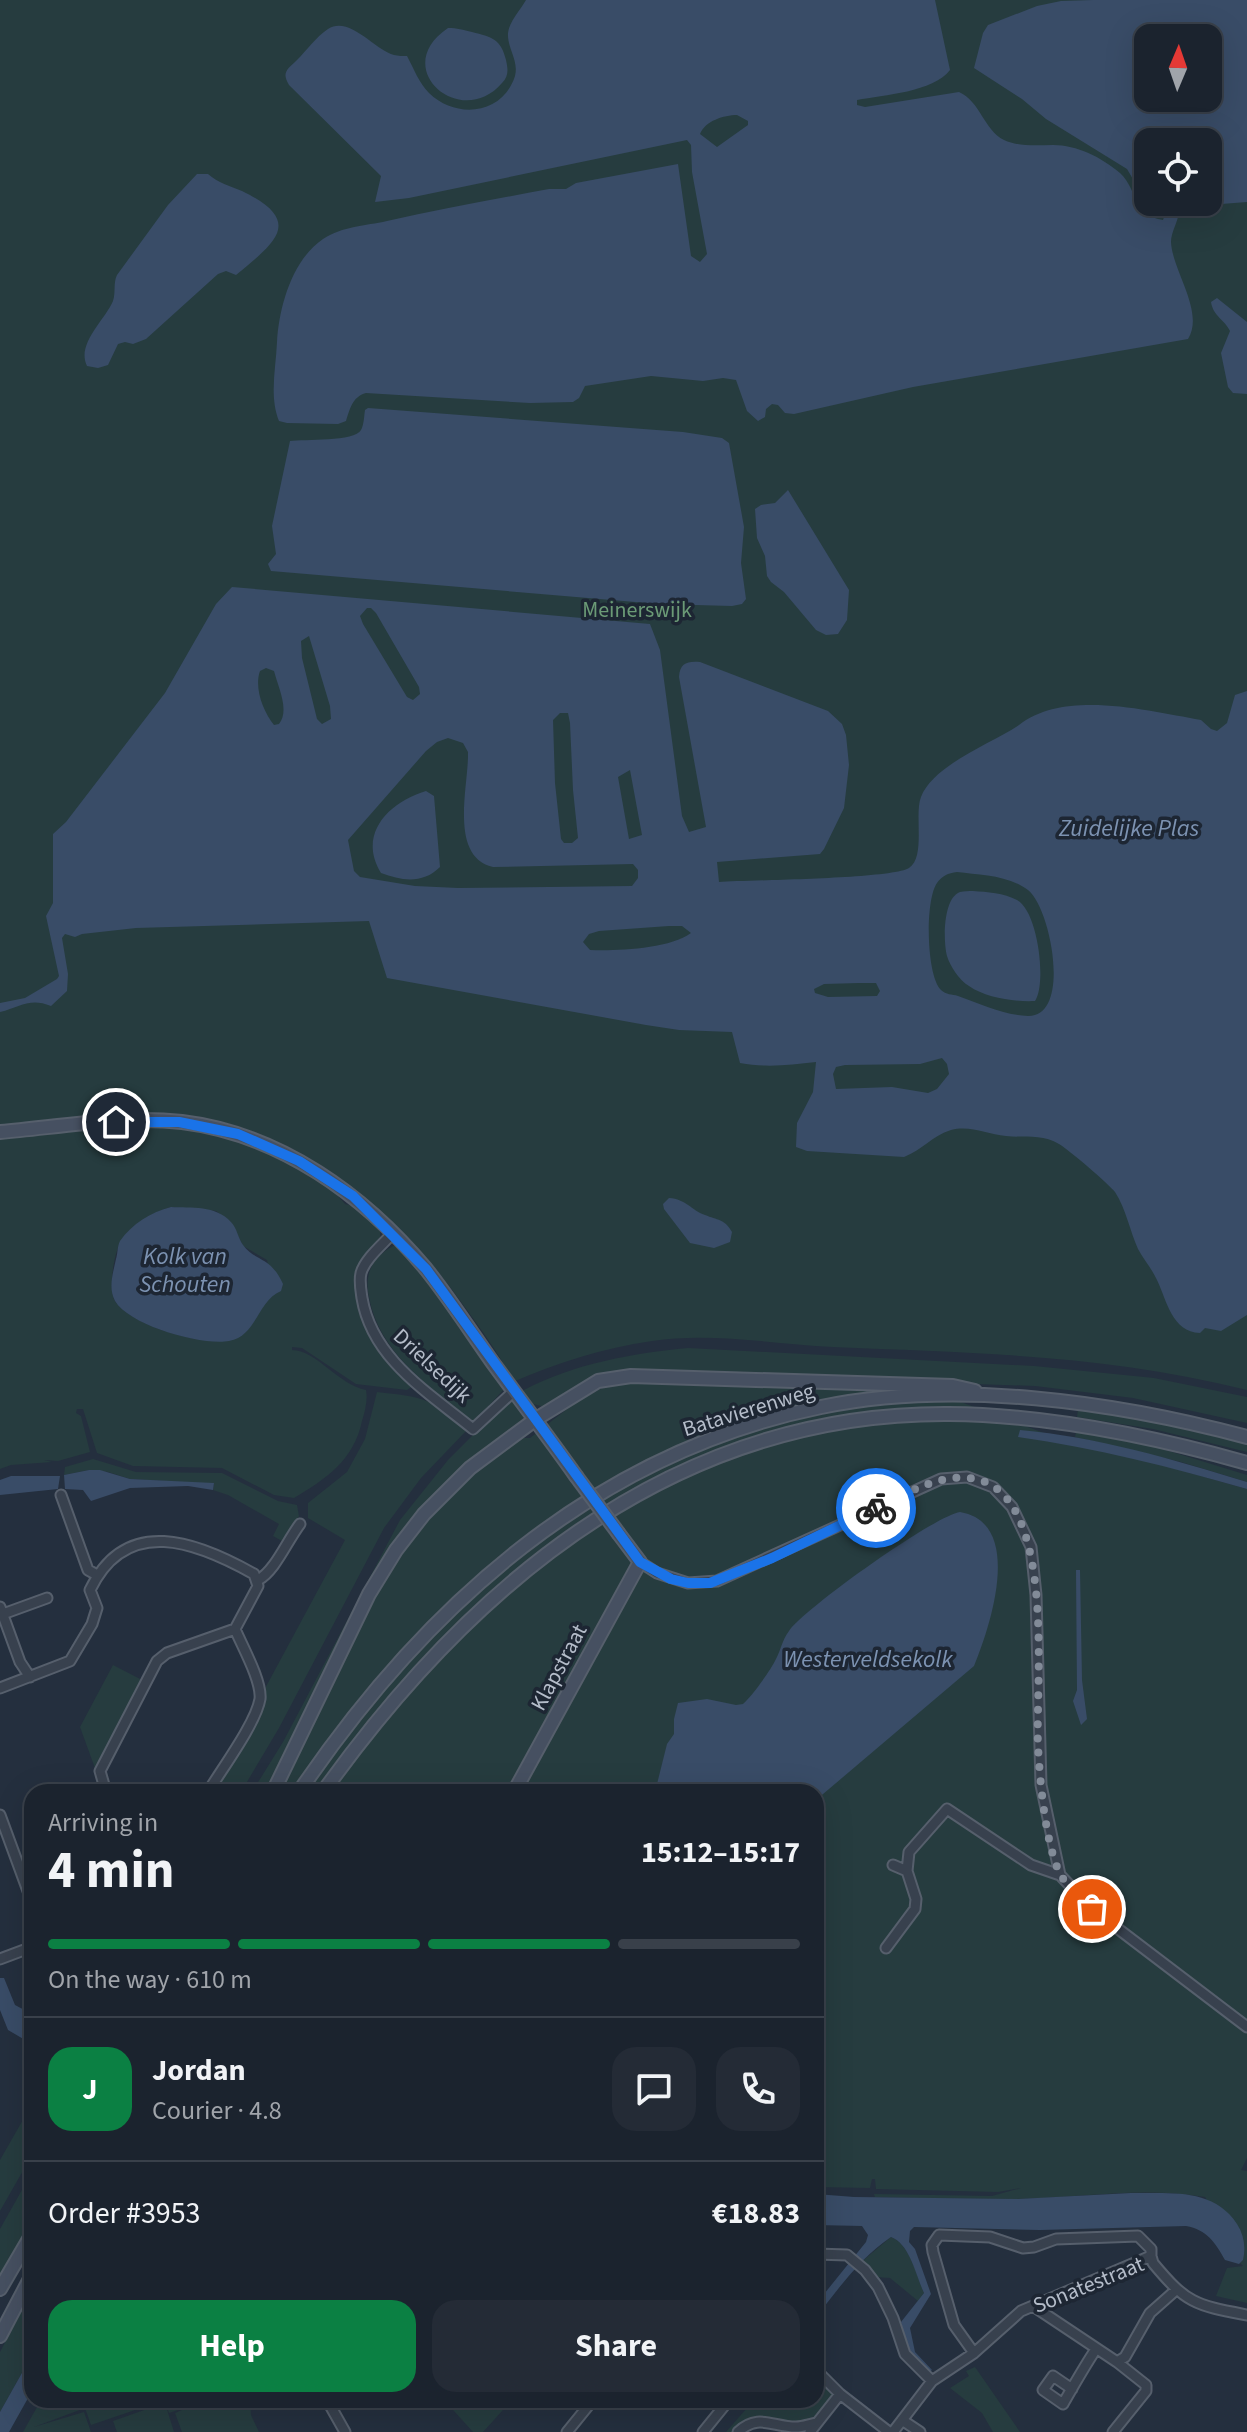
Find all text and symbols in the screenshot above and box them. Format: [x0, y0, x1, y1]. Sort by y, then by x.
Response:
north arrow [1134, 24, 1222, 112]
map controls [1134, 24, 1222, 216]
button: locate [1134, 128, 1222, 216]
park label: Meinerswijk [582, 594, 692, 626]
water label: Zuidelijke Plas [1058, 811, 1200, 846]
pin [82, 1088, 150, 1156]
icon: home [94, 1100, 138, 1144]
water label: Kolk van Schouten [139, 1239, 231, 1302]
street label: Drielsedijk [386, 1321, 479, 1411]
street label: Batavierenweg [678, 1375, 818, 1445]
courier [836, 1468, 916, 1548]
icon: bike [854, 1486, 898, 1530]
street label: Klapstraat [523, 1618, 595, 1717]
water label: Westerveldsekolk [783, 1642, 953, 1677]
text: Arriving in [48, 1804, 158, 1841]
text: 15:12–15:17 [641, 1831, 800, 1874]
text: 4 min [48, 1834, 175, 1908]
pin [1058, 1875, 1126, 1943]
icon: bag [1070, 1887, 1114, 1931]
text: On the way · 610 m [48, 1961, 252, 1998]
button: chat [612, 2047, 696, 2131]
button: phone [716, 2047, 800, 2131]
text: Jordan [152, 2049, 246, 2092]
text: J [82, 2068, 98, 2111]
text: Courier · 4.8 [152, 2092, 282, 2129]
text: Order #3953 [48, 2192, 201, 2235]
text: €18.83 [712, 2192, 800, 2235]
street label: Sonatestraat [1028, 2248, 1149, 2322]
button: Help [48, 2300, 416, 2392]
button: Share [432, 2300, 800, 2392]

